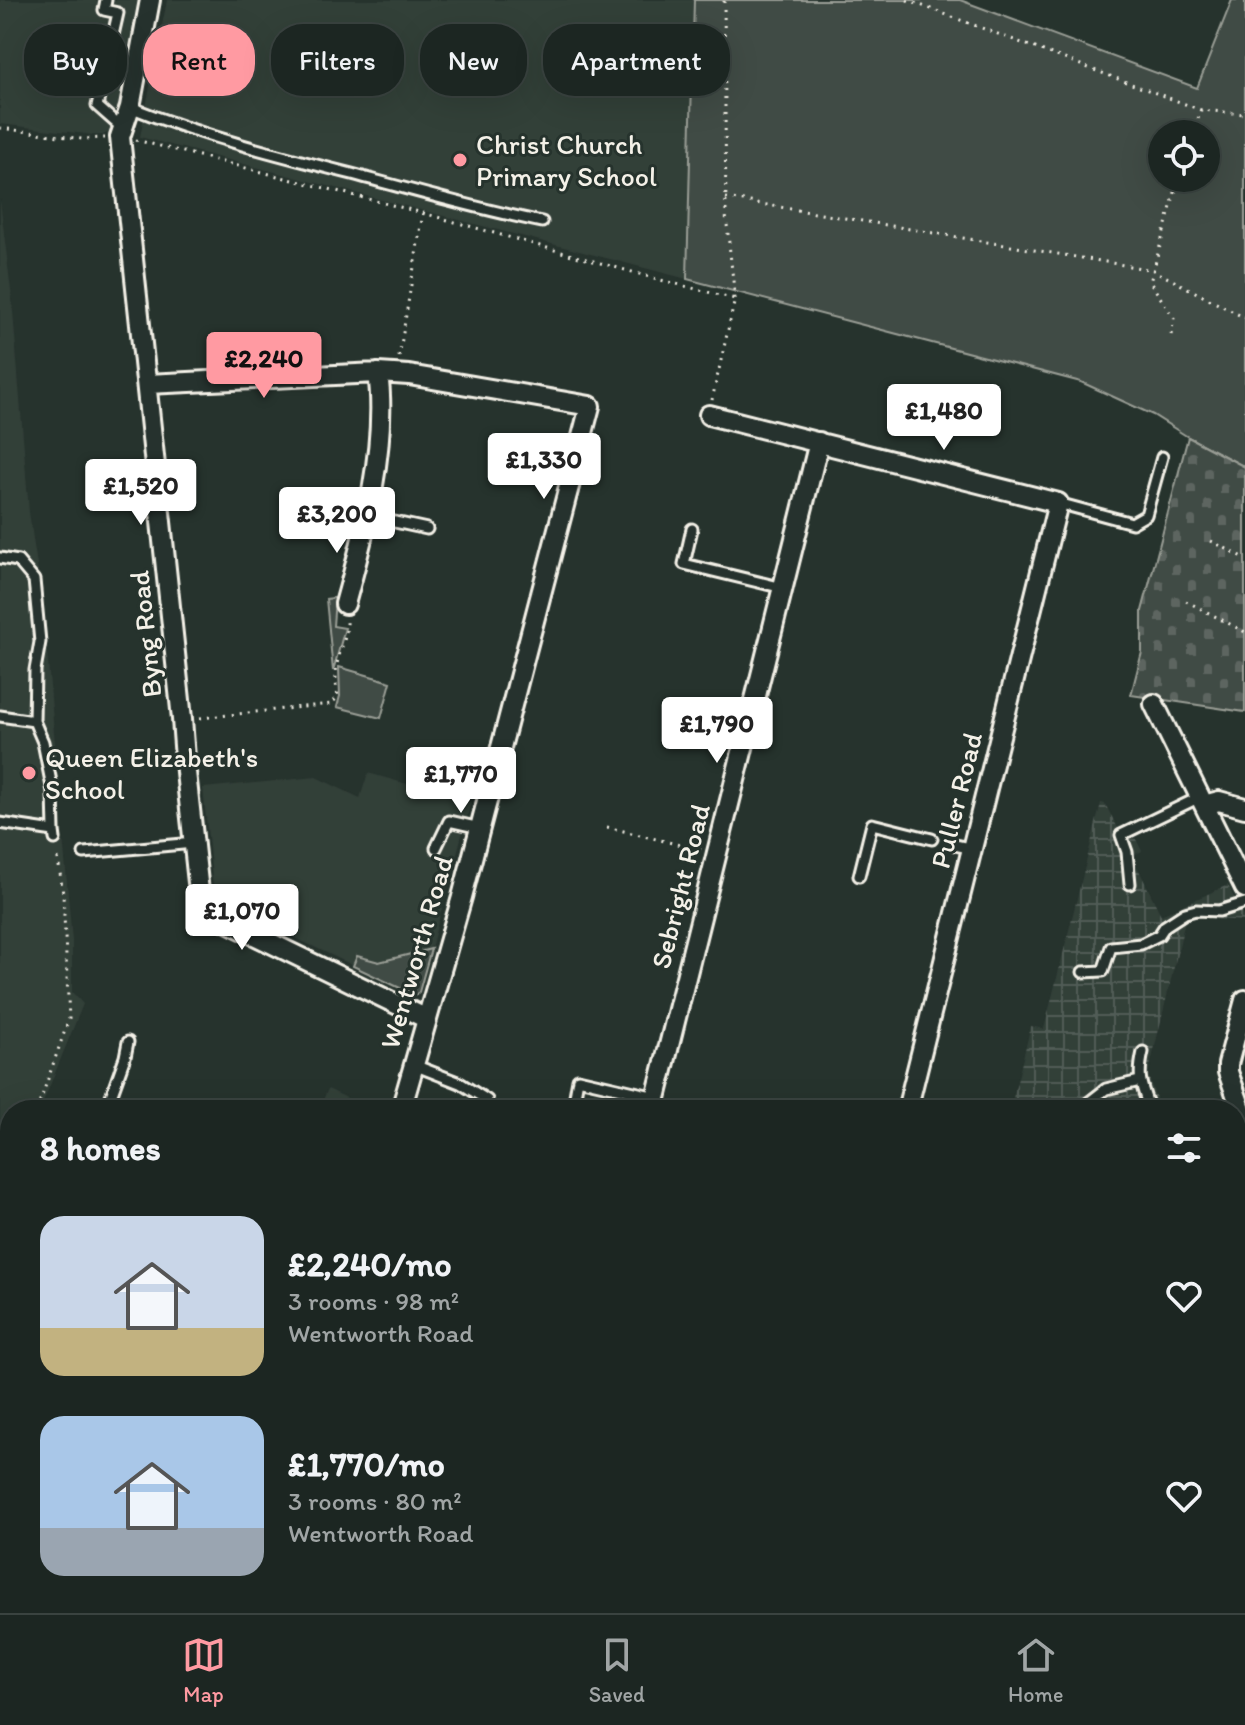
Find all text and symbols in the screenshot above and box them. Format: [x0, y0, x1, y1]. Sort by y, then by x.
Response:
chip: Buy [24, 24, 127, 96]
chip: Rent [143, 24, 255, 96]
chip: Filters [271, 24, 404, 96]
chip: New [420, 24, 527, 96]
chip: Apartment [543, 24, 730, 96]
map controls [1148, 120, 1220, 192]
button: locate [1148, 120, 1220, 192]
place label: Christ Church Primary School [476, 127, 657, 193]
marker: Christ Church Primary School [451, 151, 469, 169]
pin: £2,240 [199, 332, 329, 400]
text: £2,240 [224, 342, 304, 374]
pin: £1,480 [879, 384, 1009, 452]
text: £1,480 [905, 394, 983, 426]
pin: £1,330 [479, 433, 609, 501]
text: £1,330 [506, 443, 582, 475]
pin: £1,520 [76, 459, 206, 527]
text: £1,520 [103, 469, 179, 501]
pin: £3,200 [272, 487, 402, 555]
text: £3,200 [297, 497, 377, 529]
street label: Byng Road [121, 568, 169, 699]
pin: £1,790 [652, 697, 782, 765]
text: £1,790 [680, 707, 754, 739]
street label: Puller Road [923, 728, 989, 872]
place label: Queen Elizabeth's School [45, 740, 258, 806]
pin: £1,770 [396, 747, 526, 815]
text: £1,770 [424, 757, 498, 789]
marker: Queen Elizabeth's School [20, 764, 38, 782]
street label: Sebright Road [643, 800, 717, 972]
street label: Wentworth Road [372, 851, 460, 1053]
pin: £1,070 [177, 884, 307, 952]
text: £1,070 [203, 894, 281, 926]
icon: filters [1162, 1126, 1206, 1170]
text: 8 homes [40, 1128, 161, 1169]
text: £2,240/mo [288, 1244, 452, 1285]
icon: home [104, 1248, 200, 1344]
icon: heart [1162, 1274, 1206, 1318]
text: 3 rooms · 98 m² [288, 1285, 459, 1317]
text: Wentworth Road [288, 1317, 474, 1349]
text: £1,770/mo [288, 1444, 445, 1485]
icon: home [104, 1448, 200, 1544]
icon: heart [1162, 1474, 1206, 1518]
text: 3 rooms · 80 m² [288, 1485, 462, 1517]
text: Wentworth Road [288, 1517, 474, 1549]
tab: Map [182, 1633, 226, 1708]
tab: Saved [589, 1633, 645, 1708]
tab: Home [1008, 1633, 1063, 1708]

